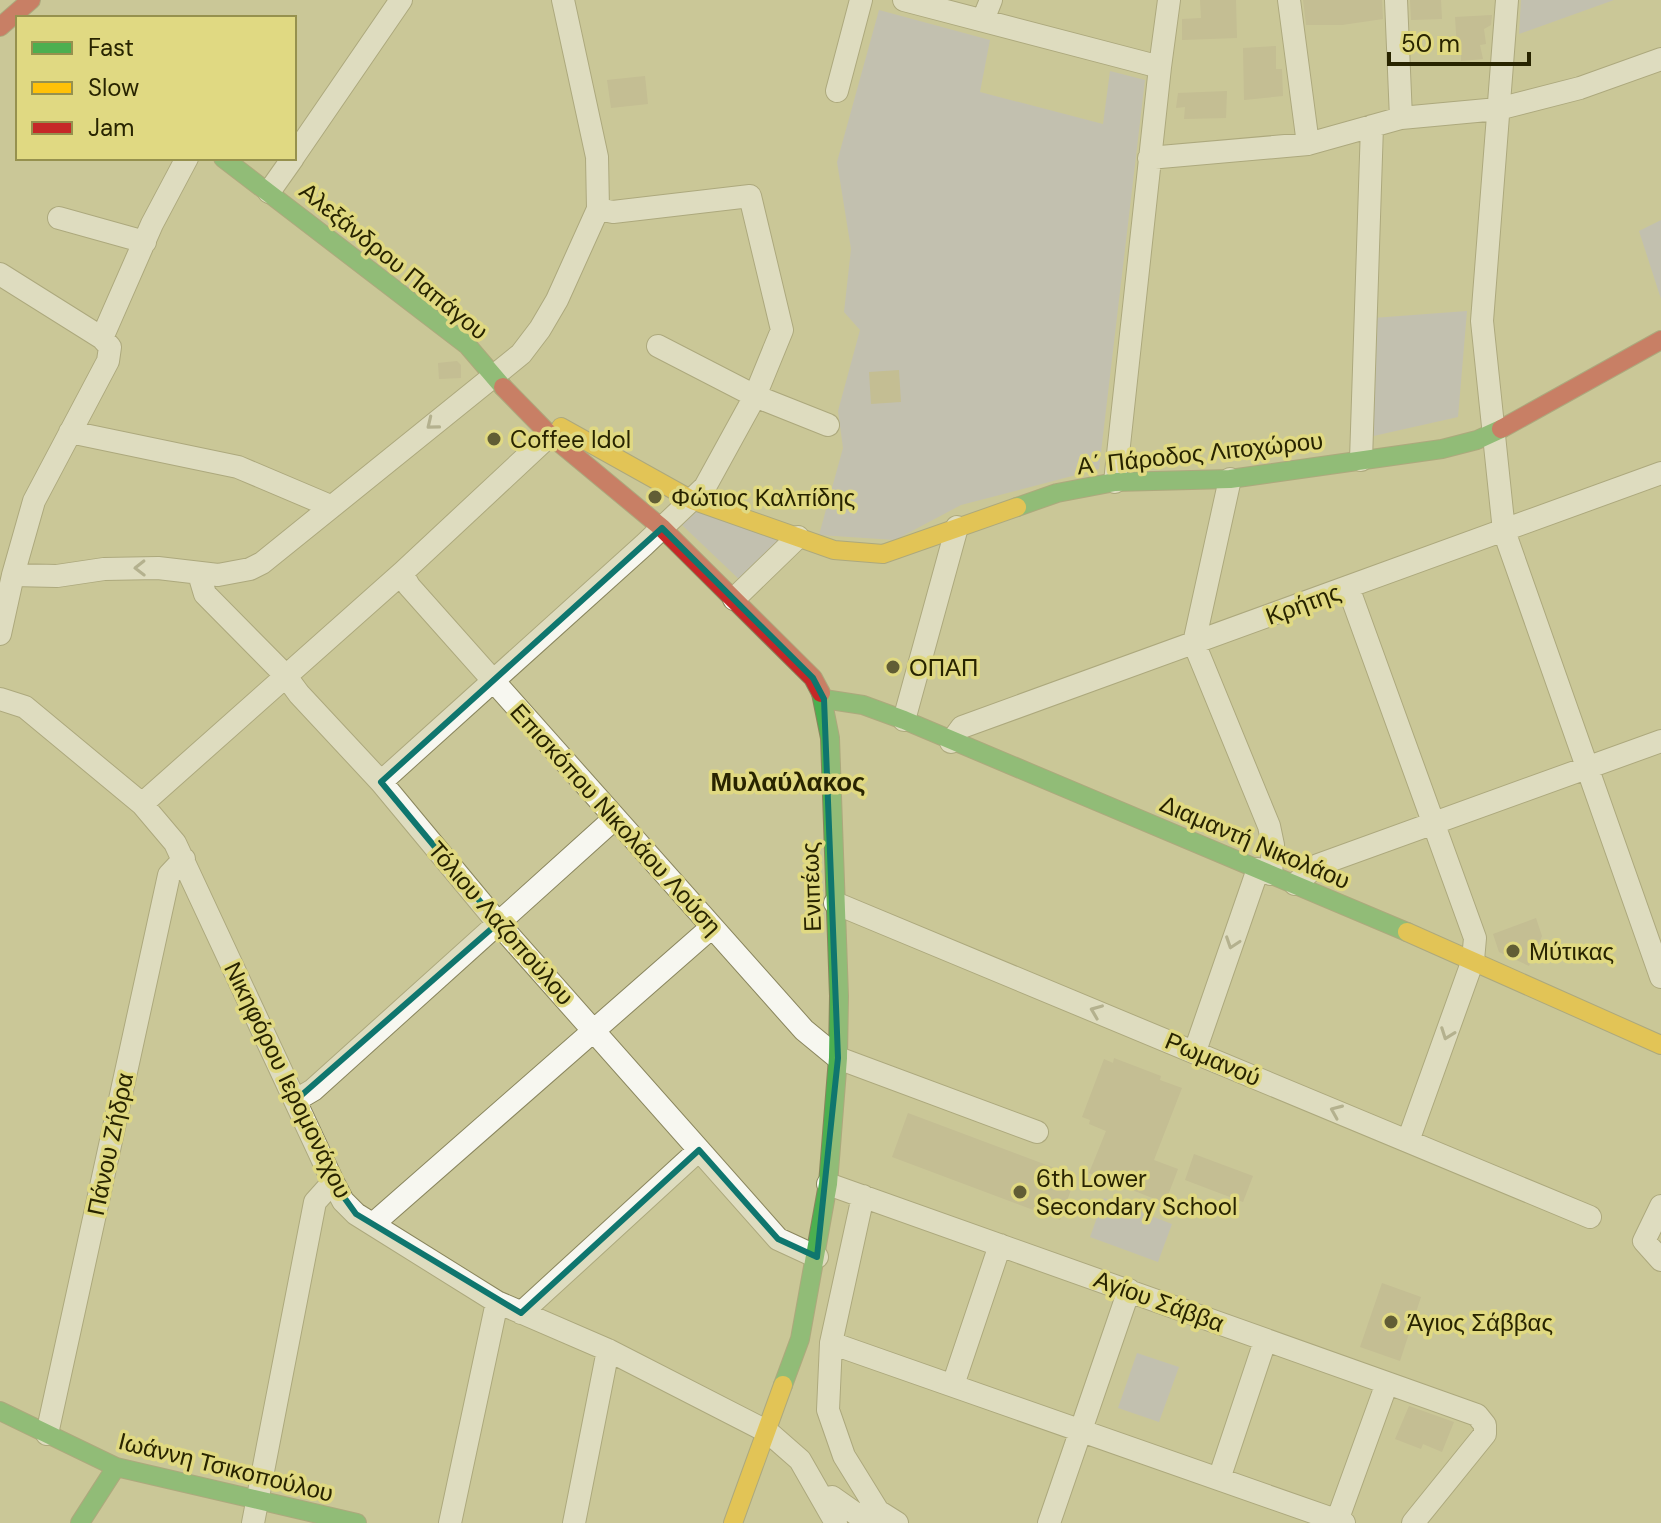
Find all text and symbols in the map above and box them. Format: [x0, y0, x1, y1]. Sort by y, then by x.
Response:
legend [16, 16, 296, 160]
scale bar [1389, 16, 1529, 66]
text: 50 m [1401, 28, 1460, 59]
text: Fast [88, 32, 134, 63]
text: Slow [88, 72, 139, 103]
text: Jam [88, 112, 134, 143]
street label: Αλεξάνδρου Παπάγου [293, 175, 495, 347]
one-way arrow [426, 415, 441, 429]
place label: Coffee Idol [510, 424, 631, 455]
street label: Α΄ Πάροδος Λιτοχώρου [1075, 425, 1325, 481]
marker: Coffee Idol [485, 430, 503, 448]
place label: Φώτιος Καλπίδης [671, 482, 855, 513]
marker: Φώτιος Καλπίδης [646, 488, 664, 506]
one-way arrow [133, 559, 146, 577]
street label: Κρήτης [1261, 576, 1345, 632]
place label: ΟΠΑΠ [909, 652, 978, 683]
marker: ΟΠΑΠ [884, 658, 902, 676]
street label: Επισκόπου Νικολάου Λούση [504, 697, 728, 941]
district label: Μυλαύλακος [710, 765, 866, 799]
street label: Διαμαντή Νικολάου [1155, 788, 1355, 896]
street label: Τόλιου Λαζοπούλου [421, 835, 581, 1011]
street label: Ενιπέως [794, 842, 828, 932]
one-way arrow [1226, 935, 1242, 949]
place label: Μύτικας [1529, 936, 1614, 967]
marker: Μύτικας [1504, 942, 1522, 960]
street label: Νικηφόρου Ιερομονάχου [217, 957, 359, 1203]
one-way arrow [1090, 1004, 1105, 1020]
street label: Ρωμανού [1160, 1025, 1266, 1093]
one-way arrow [1440, 1026, 1456, 1040]
street label: Πάνου Ζήδρα [80, 1070, 140, 1218]
one-way arrow [1330, 1104, 1344, 1121]
place label: 6th Lower Secondary School [1036, 1163, 1237, 1222]
marker: 6th Lower Secondary School [1011, 1183, 1029, 1201]
street label: Αγίου Σάββα [1090, 1263, 1228, 1339]
place label: Άγιος Σάββας [1407, 1307, 1553, 1338]
marker: Άγιος Σάββας [1382, 1313, 1400, 1331]
street label: Ιωάννη Τσικοπούλου [115, 1425, 337, 1509]

